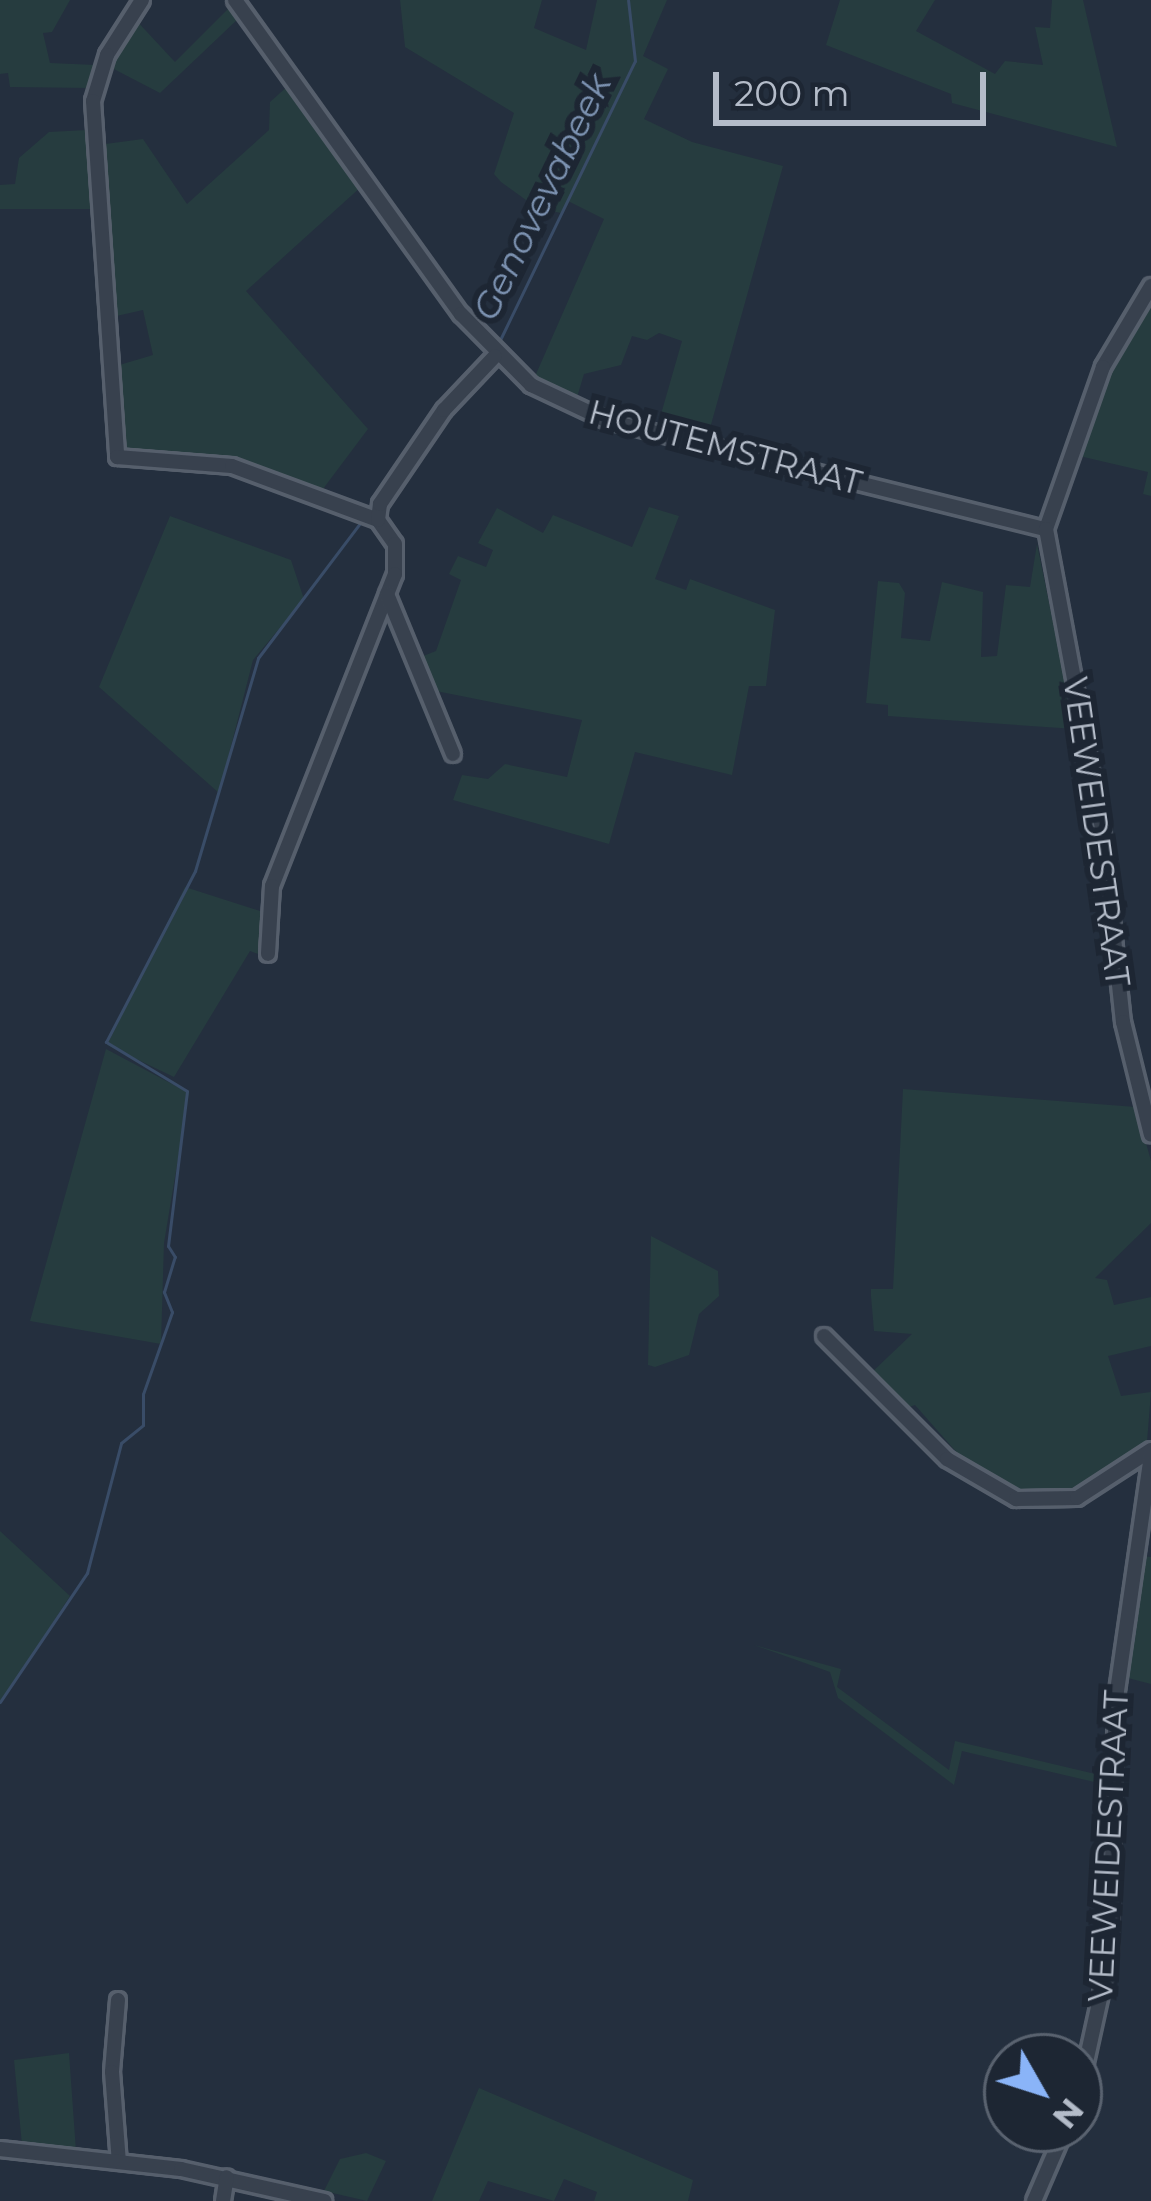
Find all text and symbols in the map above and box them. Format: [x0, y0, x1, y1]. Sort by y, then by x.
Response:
scale bar [719, 48, 992, 122]
water label: Genovevabeek [464, 67, 620, 327]
text: 200 m [734, 71, 850, 115]
street label: HOUTEMSTRAAT [584, 393, 866, 503]
street label: VEEWEIDESTRAAT [1055, 675, 1137, 989]
street label: VEEWEIDESTRAAT [1081, 1689, 1137, 2003]
north arrow [983, 2033, 1103, 2153]
text: N [1045, 2091, 1093, 2137]

